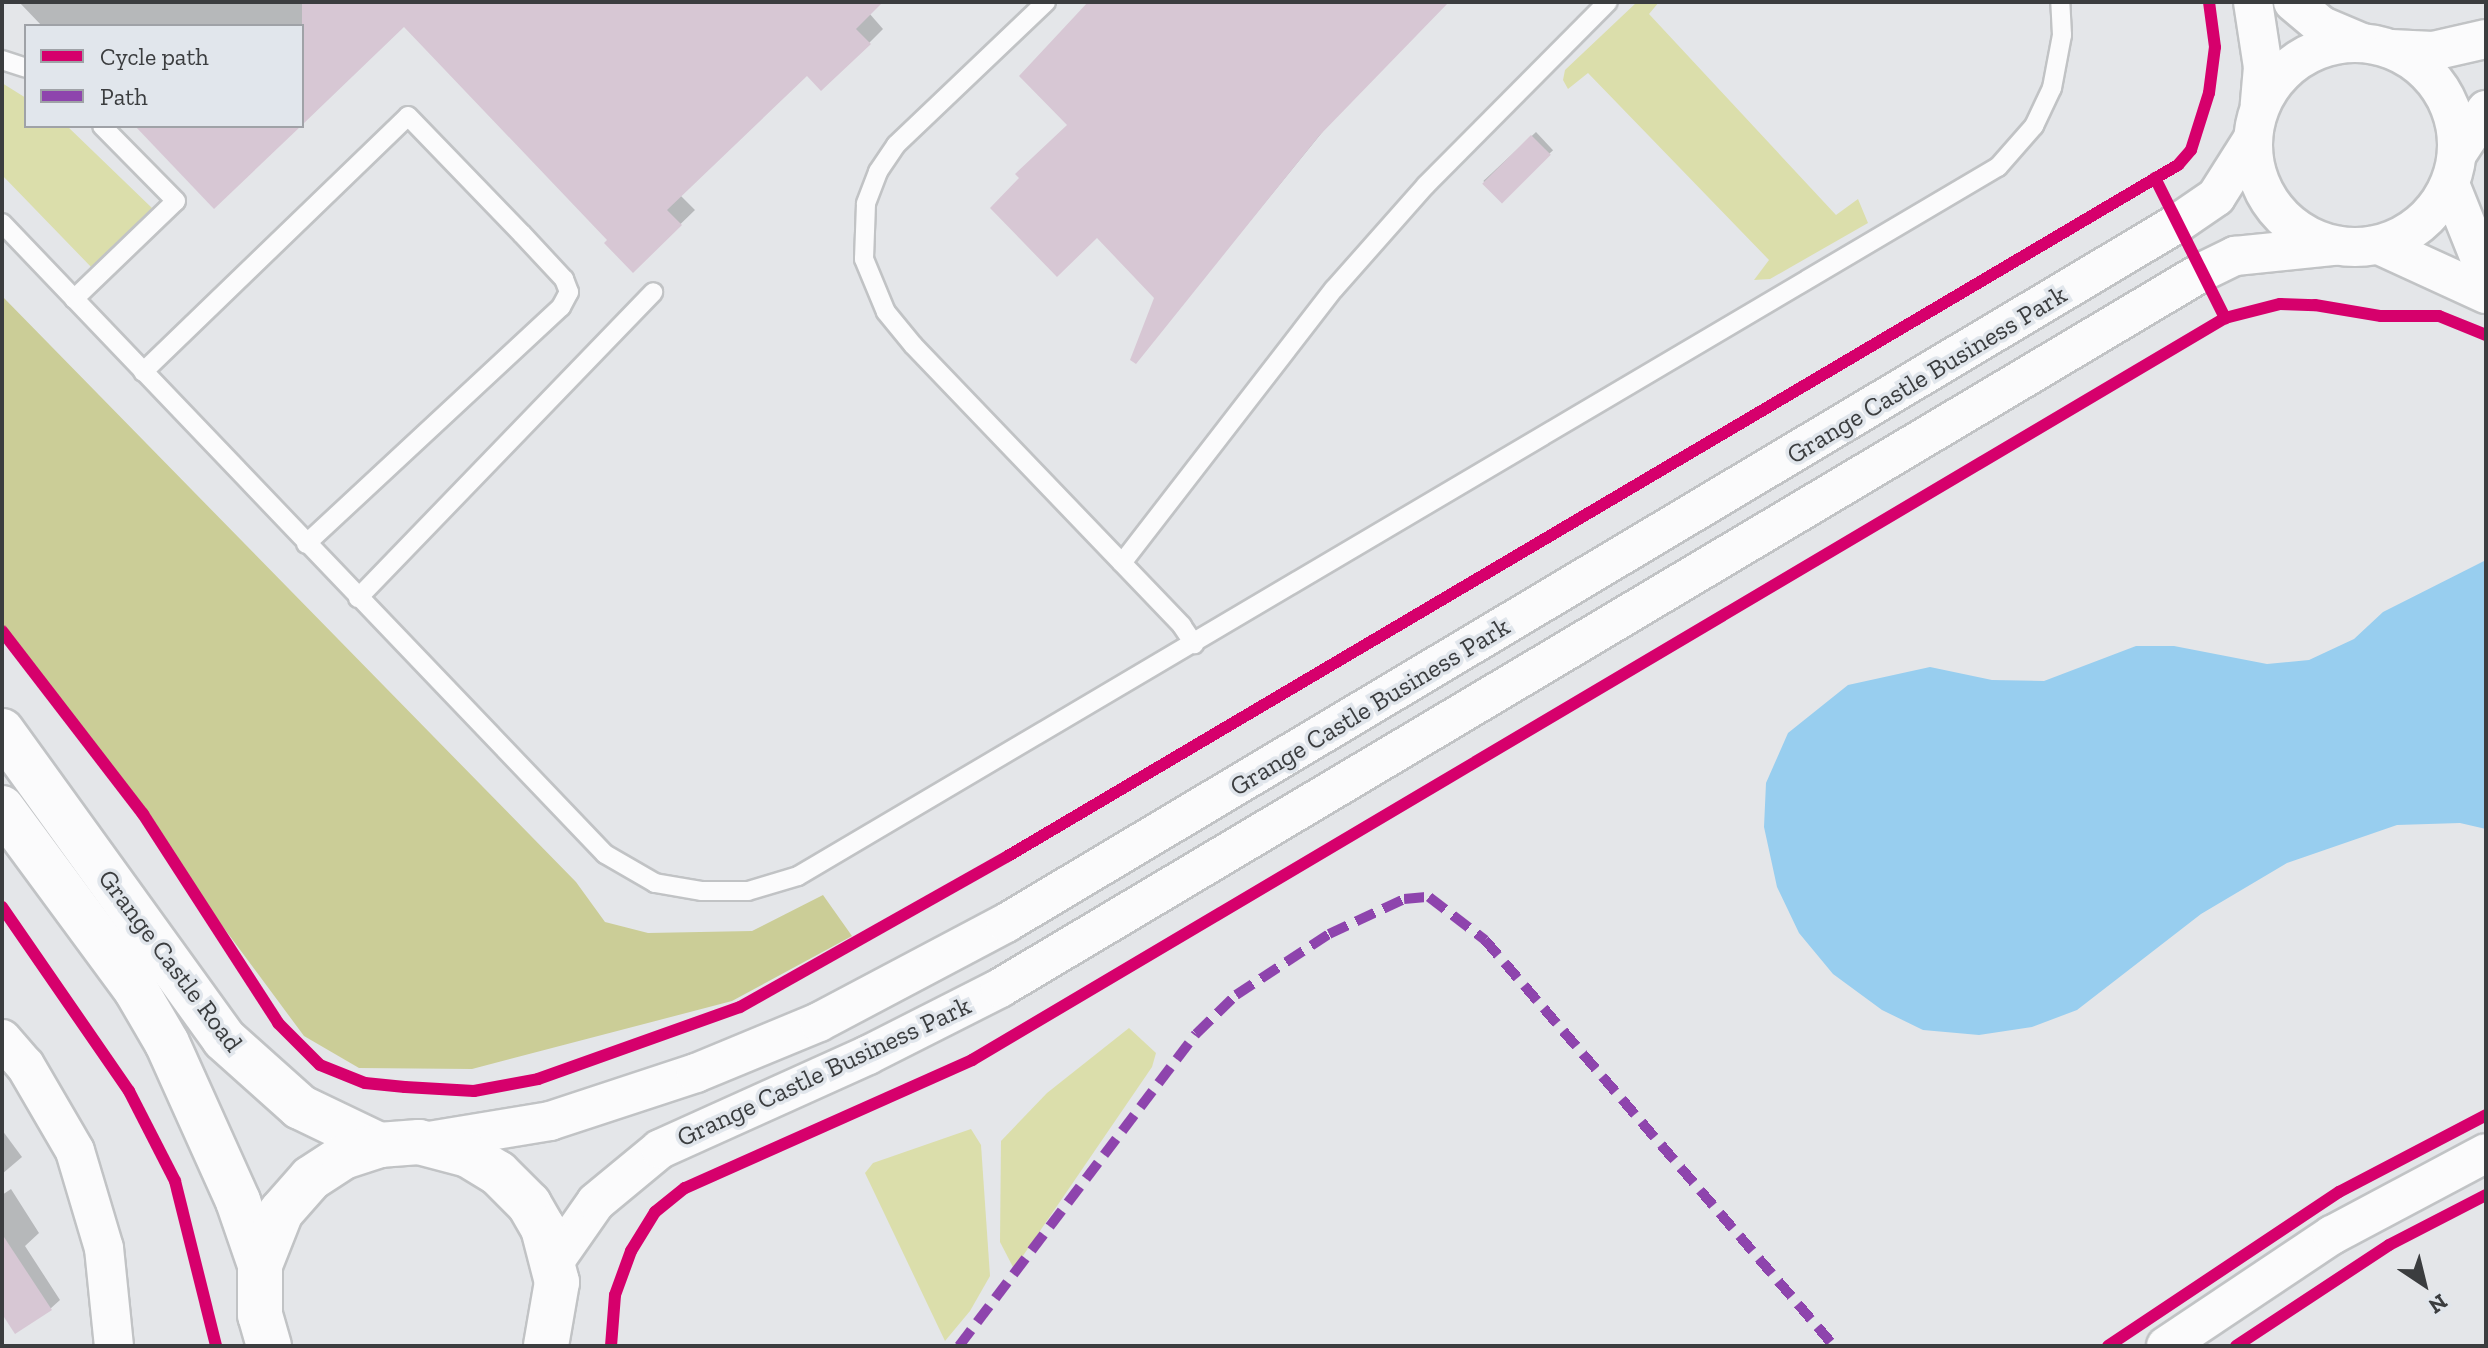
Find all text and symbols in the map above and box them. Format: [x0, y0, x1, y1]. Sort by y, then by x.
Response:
legend [24, 24, 304, 128]
text: Cycle path [100, 42, 209, 71]
text: Path [100, 82, 148, 111]
street label: Grange Castle Business Park [1782, 279, 2072, 471]
street label: Grange Castle Business Park [1225, 611, 1515, 803]
street label: Grange Castle Road [91, 864, 249, 1058]
street label: Grange Castle Business Park [672, 990, 976, 1154]
north arrow [2384, 1244, 2464, 1324]
text: N [2423, 1288, 2453, 1320]

